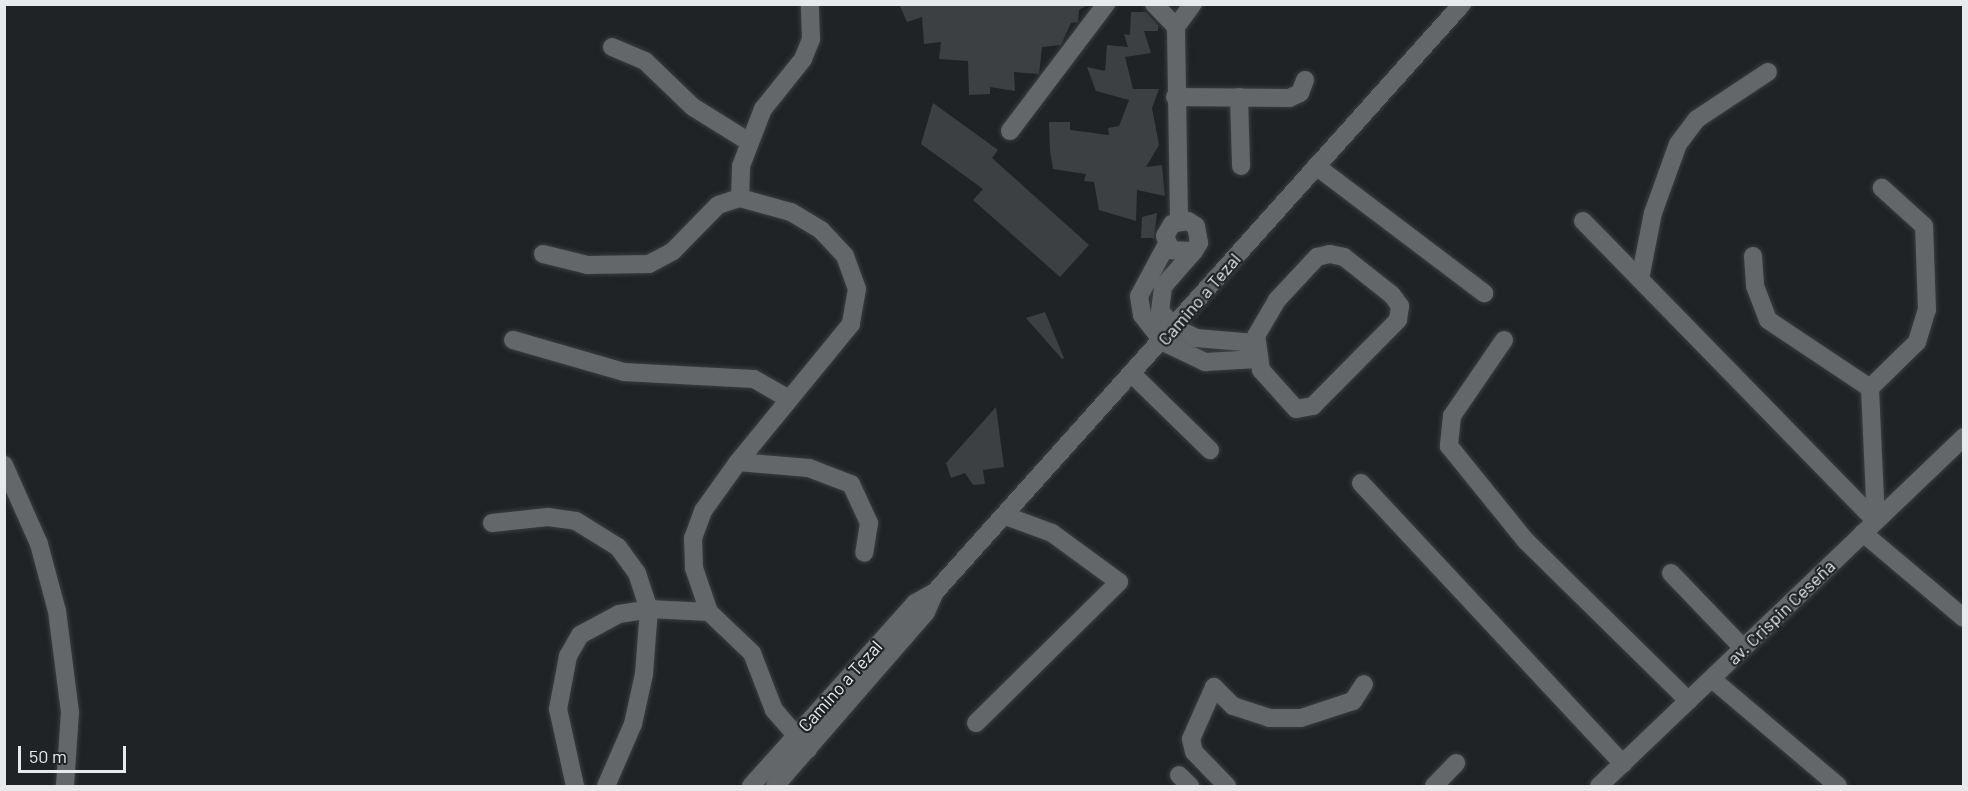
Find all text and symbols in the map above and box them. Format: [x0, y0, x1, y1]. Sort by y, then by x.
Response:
street label: Camino a Tezal [1153, 248, 1245, 350]
street label: av. Crispin Ceseña [1723, 555, 1839, 669]
street label: Camino a Tezal [793, 636, 887, 736]
scale bar [21, 734, 129, 772]
text: 50 m [29, 745, 67, 767]

